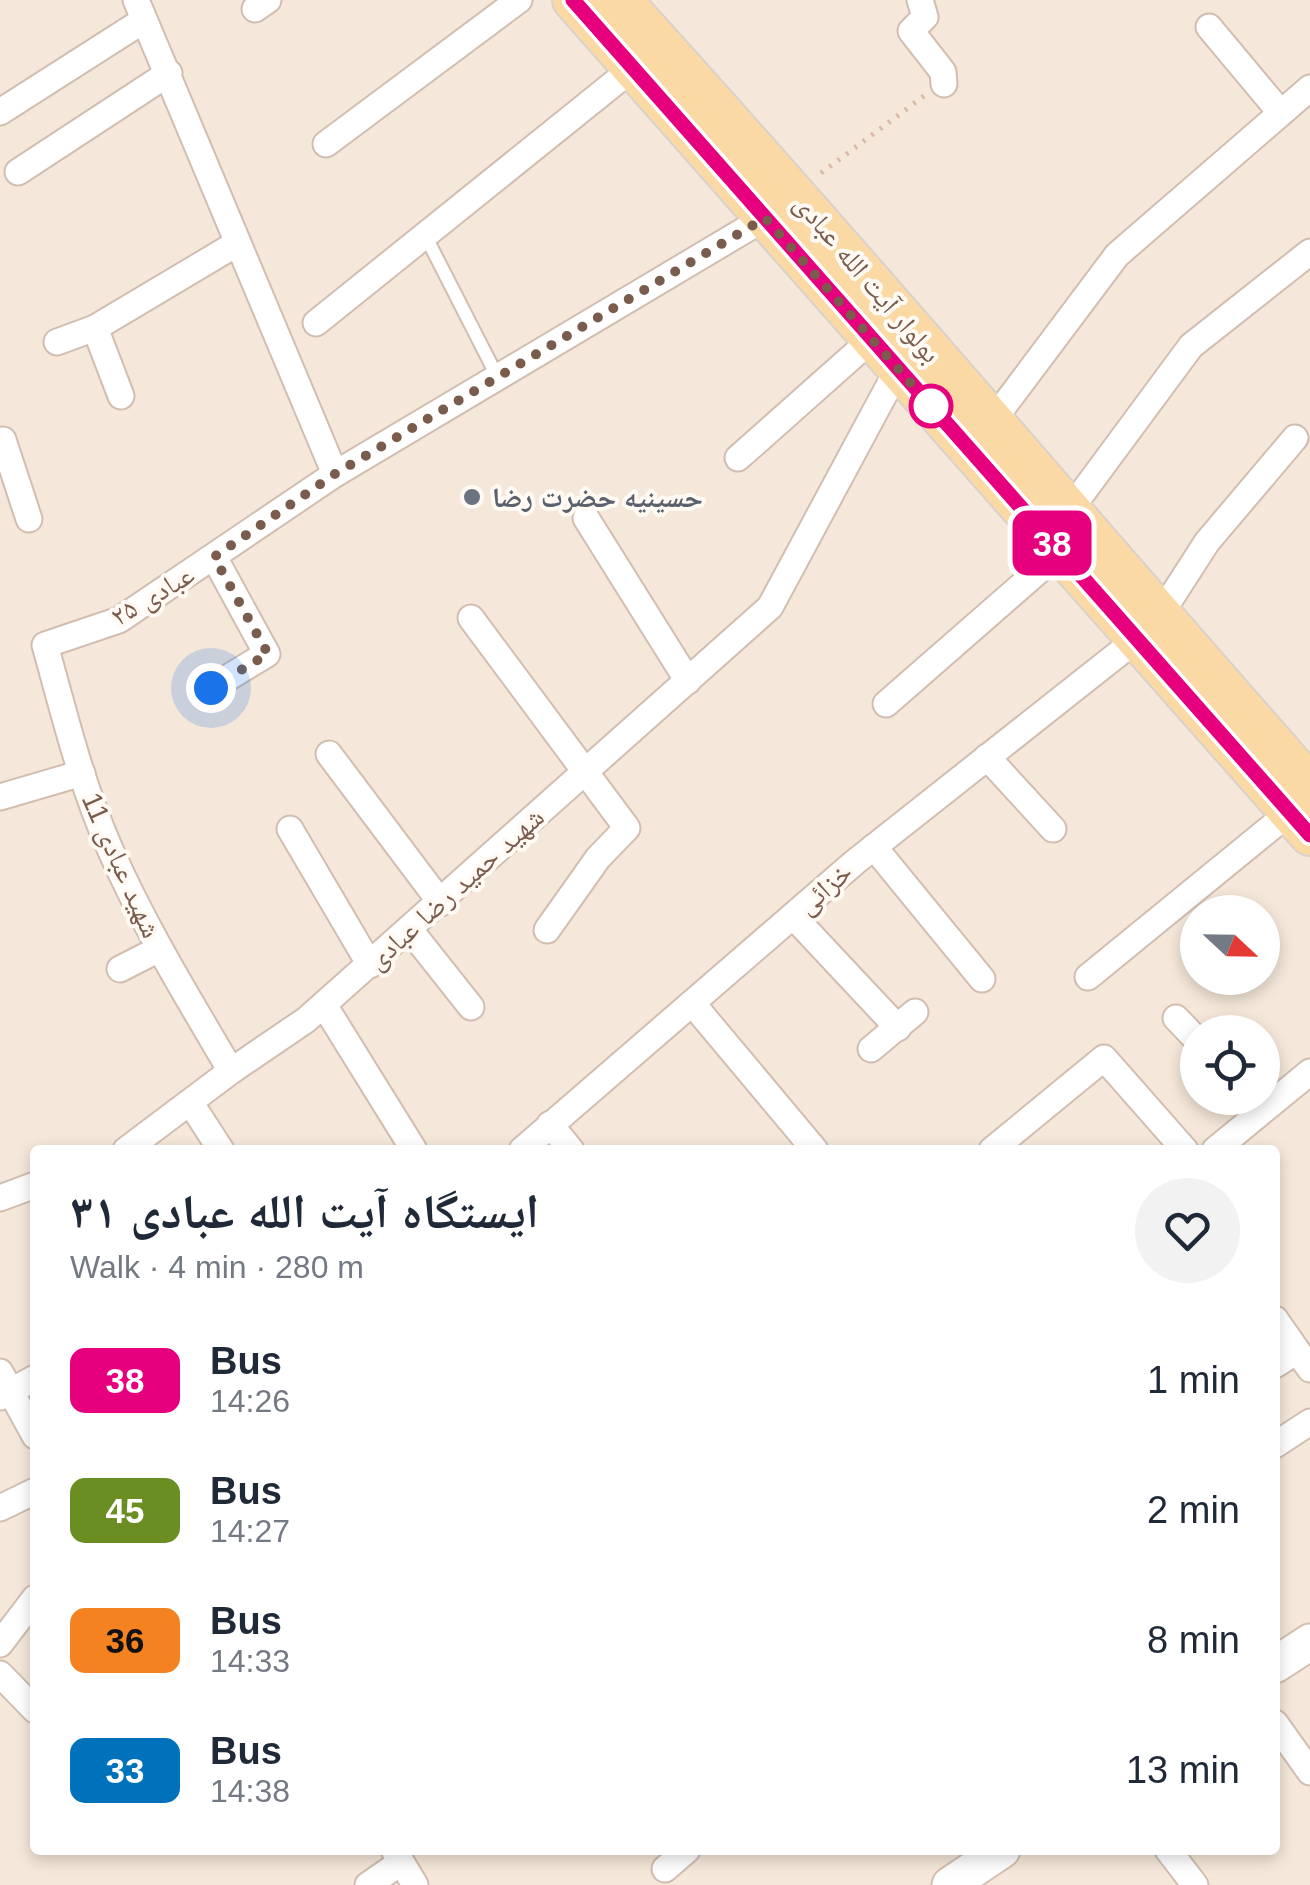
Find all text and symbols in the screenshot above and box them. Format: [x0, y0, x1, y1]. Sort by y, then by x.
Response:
street label: بولوار آیت الله عبادی [787, 188, 947, 369]
unlabelled marker [910, 385, 952, 427]
place label: حسینیه حضرت رضا [492, 482, 703, 514]
marker: حسینیه حضرت رضا [461, 486, 483, 508]
line badge: 38 [1007, 510, 1097, 576]
text: 38 [1033, 524, 1071, 563]
street label: عبادی ۲۵ [105, 559, 200, 633]
your location [186, 663, 236, 713]
street label: شهید عبادی 11 [75, 788, 167, 943]
street label: شهید حمید رضا عبادی [361, 801, 551, 976]
street label: خزائی [790, 856, 859, 922]
north arrow [1180, 895, 1280, 995]
map controls [1180, 895, 1280, 1115]
button: locate [1180, 1015, 1280, 1115]
button: heart [1135, 1178, 1240, 1283]
text: ایستگاه آیت الله عبادی ۳۱ [70, 1185, 539, 1238]
text: Walk · 4 min · 280 m [70, 1249, 364, 1285]
text: Bus [210, 1340, 282, 1382]
text: 1 min [1147, 1359, 1240, 1401]
text: 38 [106, 1361, 144, 1400]
text: 14:26 [210, 1383, 290, 1419]
text: Bus [210, 1470, 282, 1512]
text: 2 min [1147, 1489, 1240, 1531]
text: 45 [106, 1491, 144, 1530]
text: 14:27 [210, 1513, 290, 1549]
text: Bus [210, 1600, 282, 1642]
text: 8 min [1147, 1619, 1240, 1661]
text: 36 [106, 1621, 144, 1660]
text: 14:33 [210, 1643, 290, 1679]
text: Bus [210, 1730, 282, 1772]
text: 13 min [1126, 1749, 1240, 1791]
text: 33 [106, 1751, 144, 1790]
text: 14:38 [210, 1773, 290, 1809]

